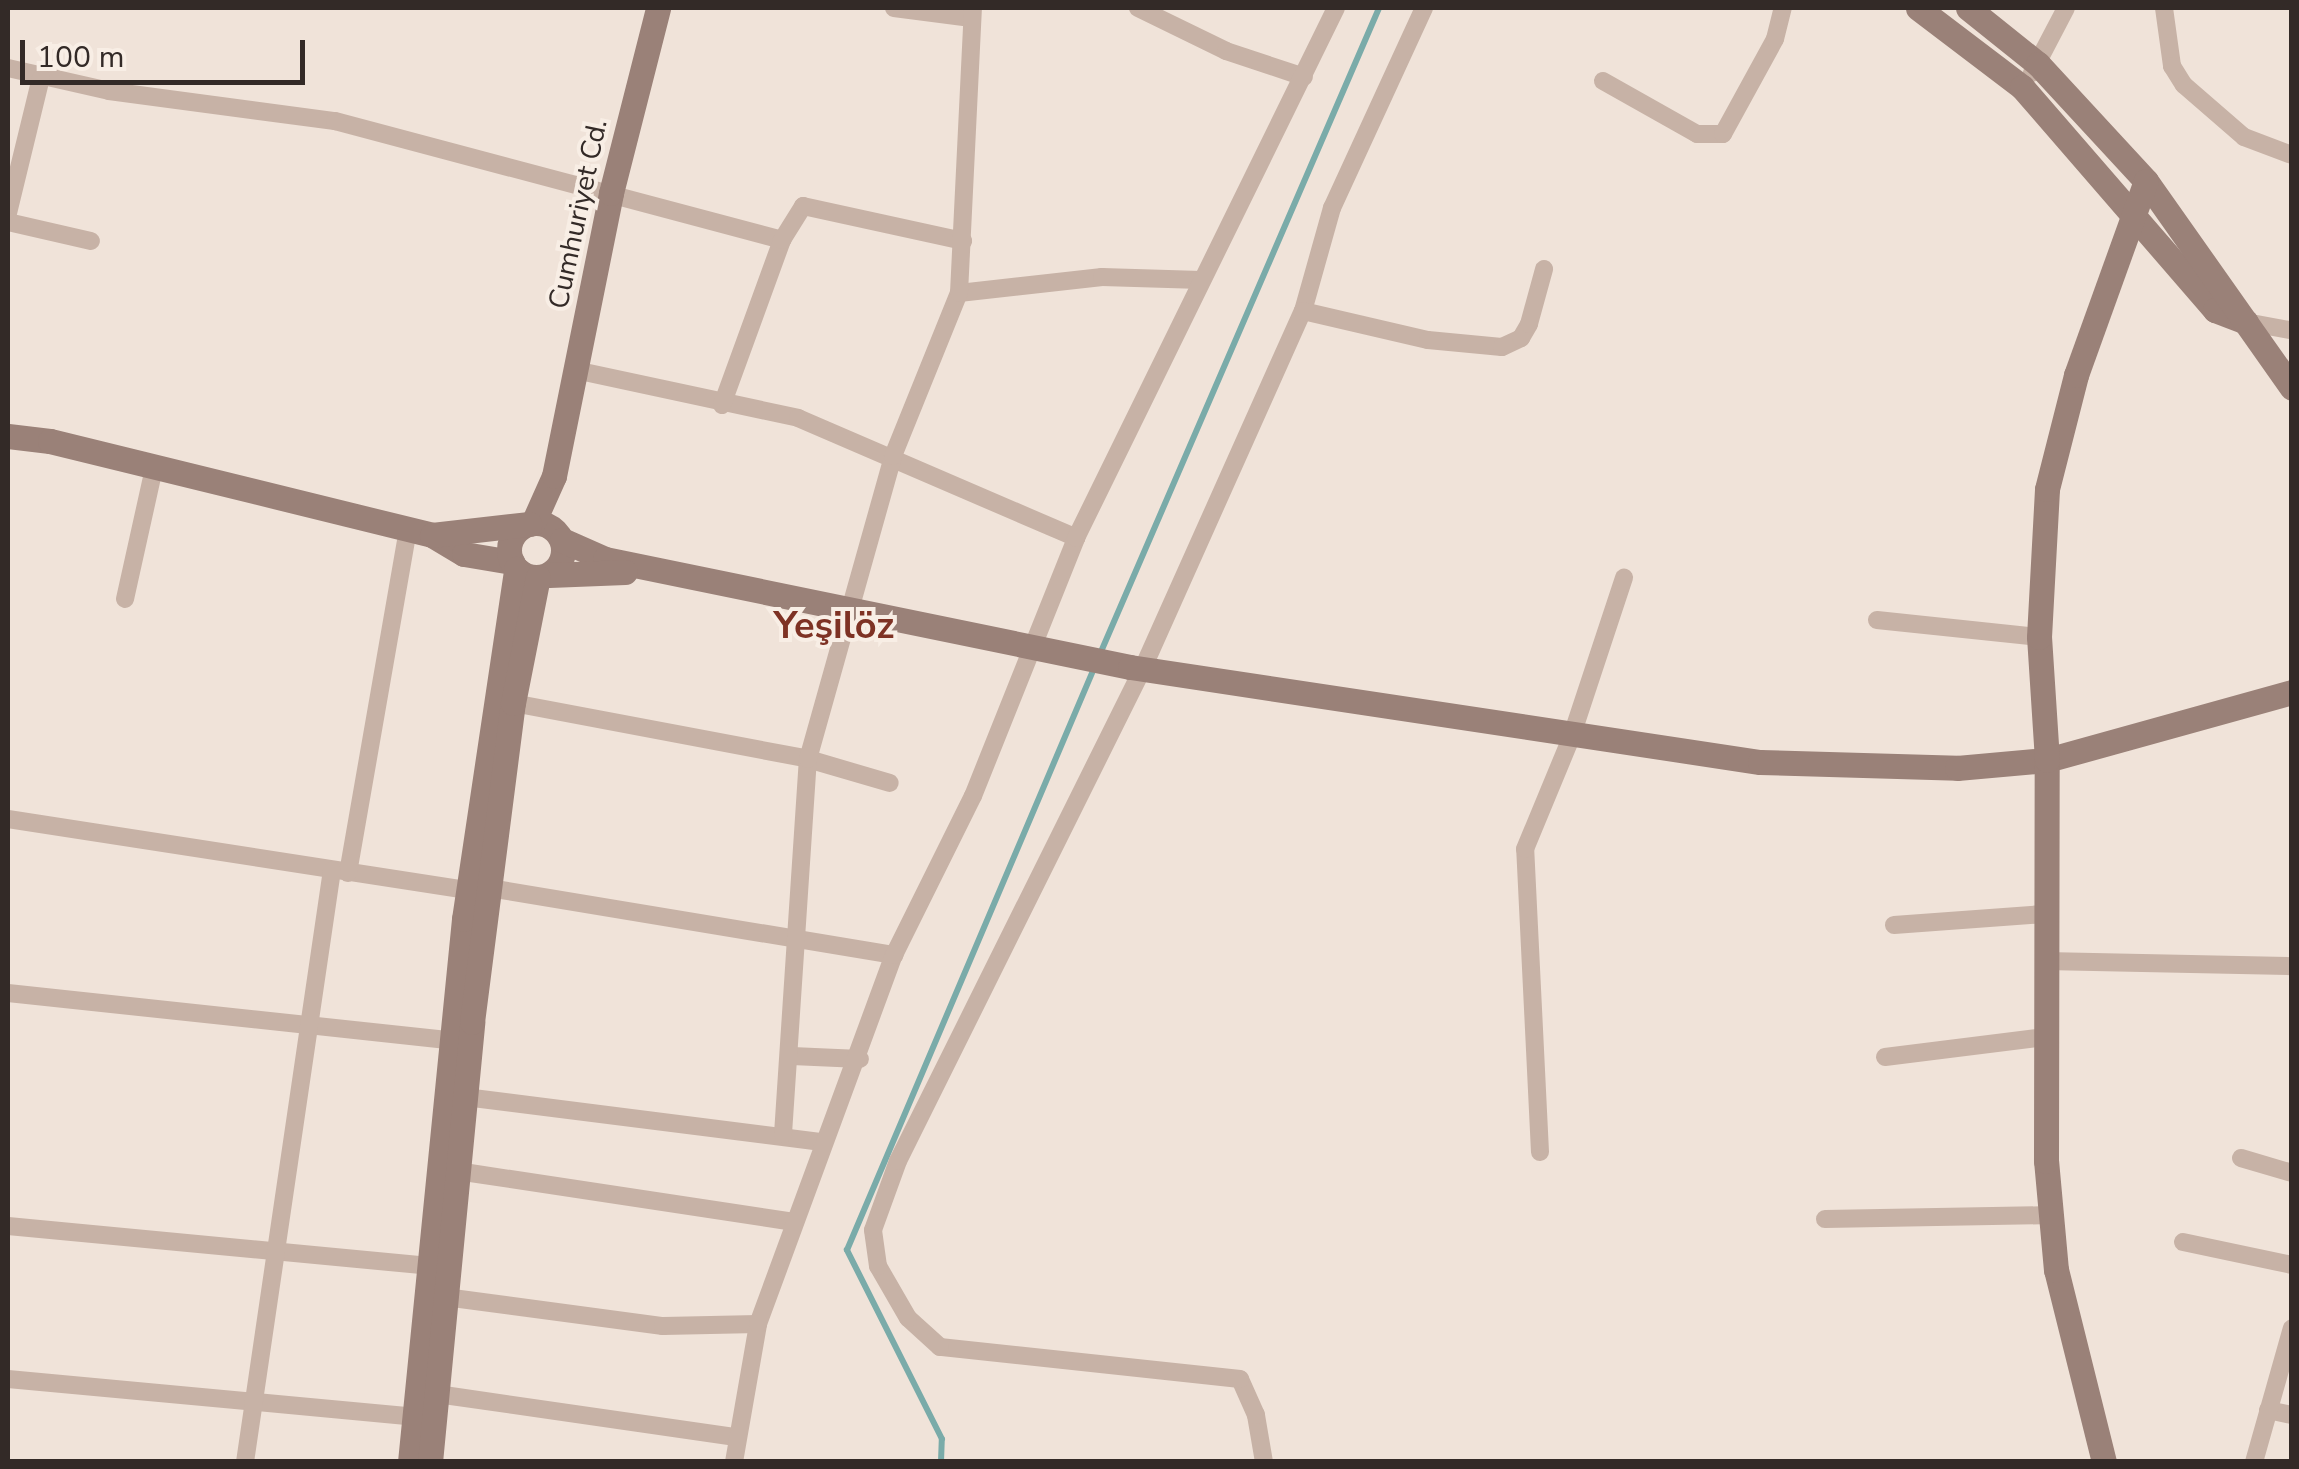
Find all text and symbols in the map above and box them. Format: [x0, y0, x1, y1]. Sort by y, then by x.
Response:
scale bar [25, 20, 310, 82]
text: 100 m [37, 37, 124, 78]
street label: Cumhuriyet Cd. [542, 116, 614, 312]
district label: Yeşilöz [774, 603, 894, 649]

